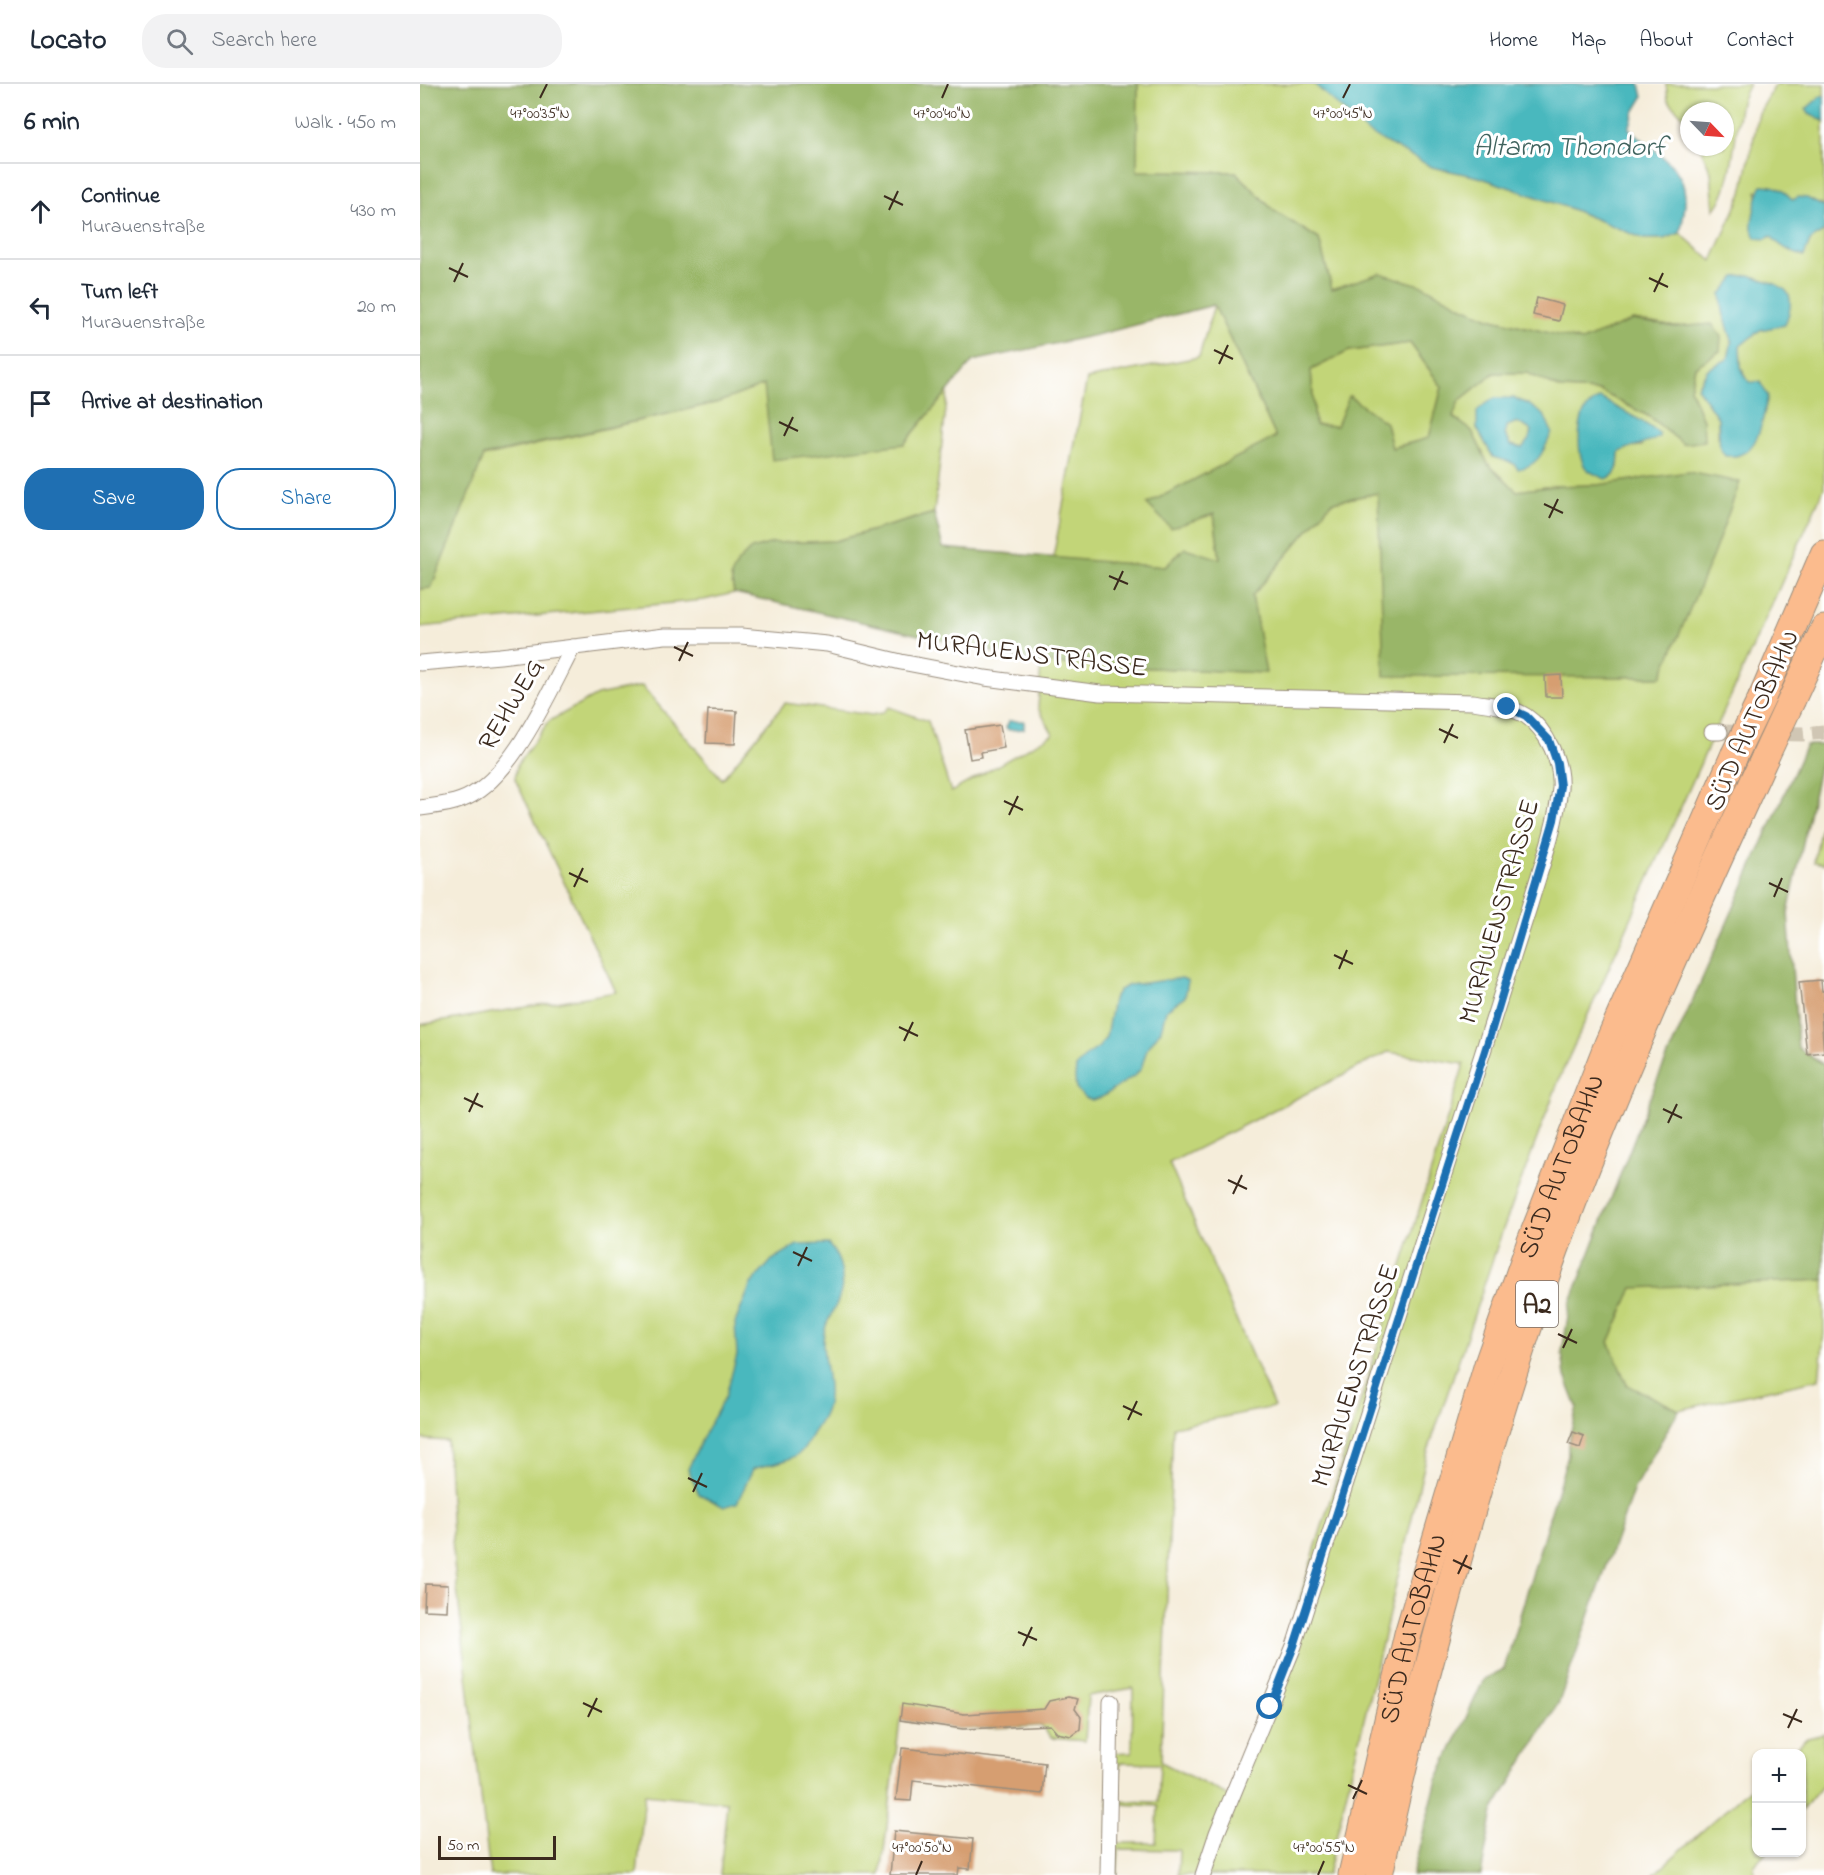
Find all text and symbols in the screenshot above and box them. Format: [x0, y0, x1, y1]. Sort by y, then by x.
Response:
search box [142, 14, 562, 68]
text: Locato [30, 21, 106, 62]
icon: search [163, 25, 196, 58]
text: Search here [211, 25, 317, 57]
text: Home [1489, 26, 1538, 56]
text: Map [1571, 26, 1606, 56]
text: About [1639, 26, 1693, 56]
text: Contact [1726, 26, 1794, 56]
north arrow [1680, 102, 1734, 156]
text: 47°00'35"N [510, 103, 570, 125]
text: 47°00'40"N [913, 103, 971, 125]
text: 47°00'45"N [1313, 103, 1373, 125]
text: 6 min [24, 104, 80, 142]
text: Walk · 450 m [294, 109, 396, 138]
water label: Altarm Thondorf [1473, 128, 1672, 169]
text: Continue [81, 181, 160, 213]
icon: ahead [24, 195, 57, 228]
text: 430 m [350, 197, 396, 226]
text: Murauenstraße [81, 213, 205, 242]
text: Turn left [81, 277, 158, 309]
icon: left [24, 291, 57, 324]
text: 20 m [357, 293, 396, 322]
text: Murauenstraße [81, 309, 205, 338]
icon: arrive [24, 387, 57, 420]
text: Arrive at destination [81, 387, 263, 419]
button: Save [24, 468, 204, 530]
button: Share [216, 468, 396, 530]
street label: MURAUENSTRASSE [914, 622, 1149, 689]
street label: SÜD AUTOBAHN [1696, 624, 1811, 818]
street label: REHWEG [469, 652, 555, 759]
route end [1493, 693, 1519, 719]
street label: MURAUENSTRASSE [1450, 795, 1551, 1029]
street label: SÜD AUTOBAHN [1509, 1069, 1616, 1264]
street label: MURAUENSTRASSE [1302, 1259, 1411, 1492]
road number: A2 [1516, 1281, 1558, 1327]
street label: SÜD AUTOBAHN [1371, 1529, 1459, 1727]
route start [1256, 1693, 1282, 1719]
map controls [1752, 1749, 1806, 1857]
button: + [1752, 1749, 1806, 1803]
button: − [1752, 1803, 1806, 1857]
scale bar [438, 1833, 556, 1860]
text: 50 m [447, 1834, 479, 1858]
text: 47°00'50"N [892, 1837, 952, 1859]
text: 47°00'55"N [1293, 1837, 1355, 1859]

